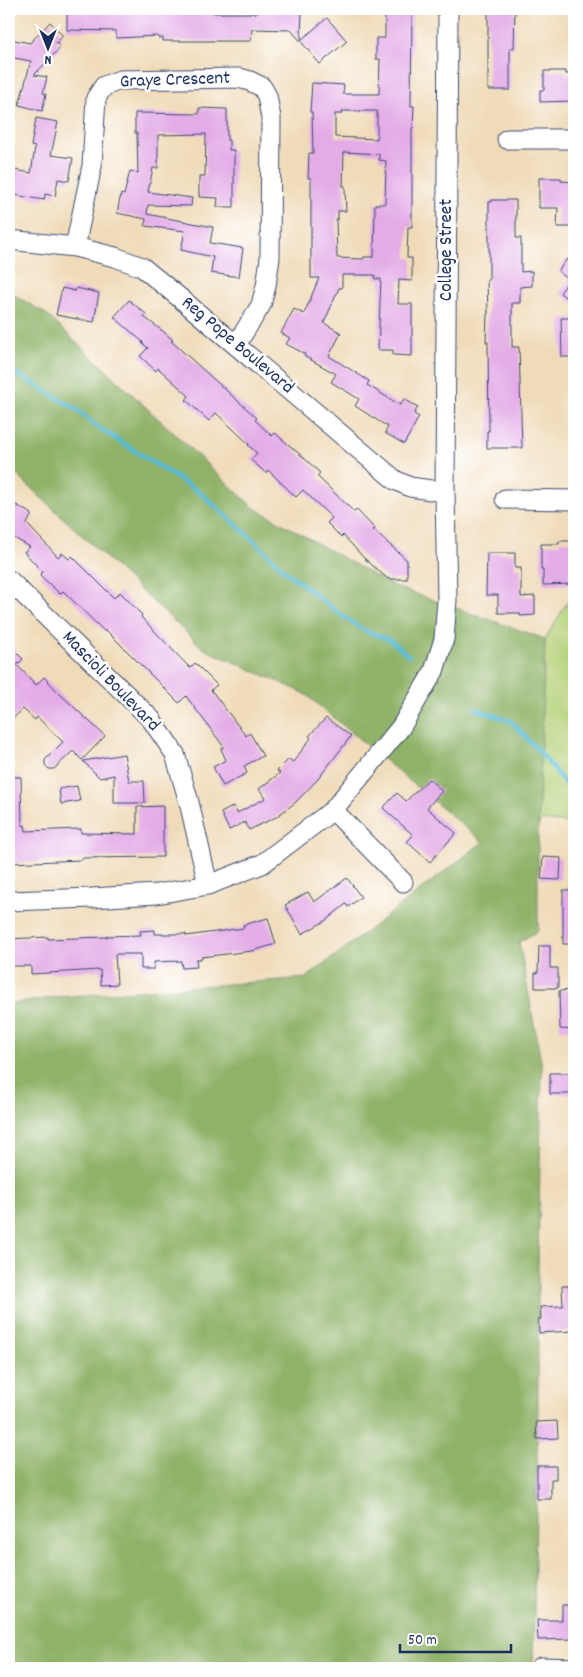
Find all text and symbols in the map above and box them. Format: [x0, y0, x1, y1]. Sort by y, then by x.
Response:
north arrow [22, 22, 72, 72]
text: N [44, 49, 51, 69]
street label: Graye Crescent [119, 66, 231, 96]
street label: College Street [434, 199, 461, 301]
street label: Reg Pope Boulevard [175, 291, 299, 401]
street label: Mascioli Boulevard [55, 625, 165, 739]
scale bar [400, 1622, 512, 1654]
text: 50 m [408, 1630, 437, 1652]

